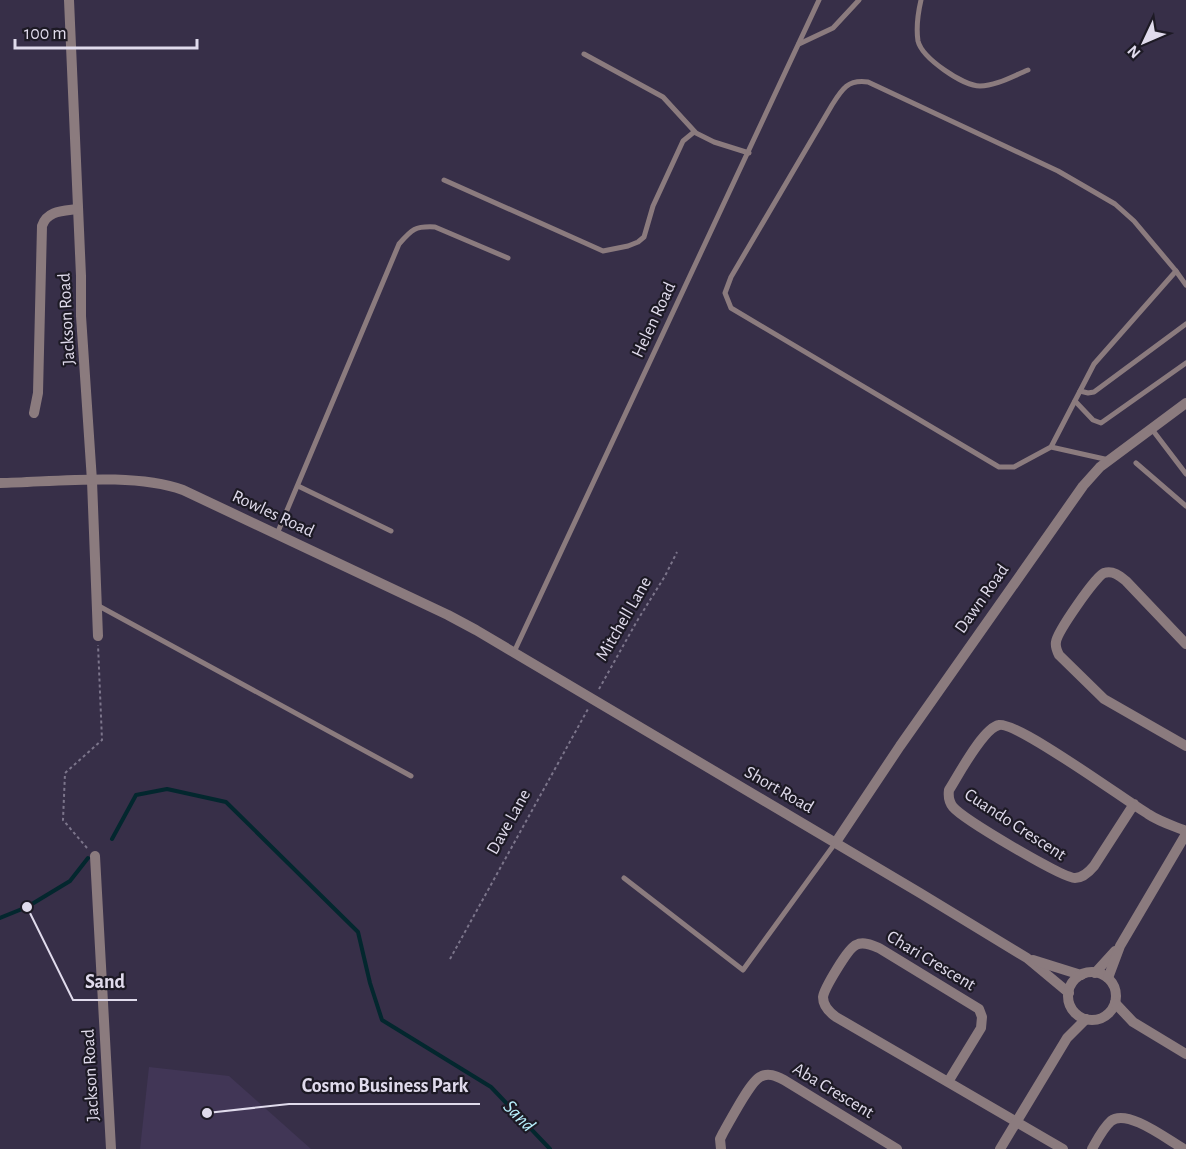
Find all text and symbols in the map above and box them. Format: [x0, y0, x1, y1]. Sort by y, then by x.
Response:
scale bar [15, 12, 196, 50]
north arrow [1114, 12, 1174, 72]
text: 100 m [24, 25, 67, 43]
text: N [1124, 42, 1144, 61]
street label: Jackson Road [56, 273, 78, 365]
street label: Helen Road [629, 279, 679, 361]
street label: Rowles Road [229, 487, 317, 541]
street label: Dawn Road [952, 561, 1012, 637]
street label: Mitchell Lane [593, 574, 655, 664]
street label: Short Road [741, 763, 817, 817]
street label: Dave Lane [484, 786, 534, 858]
street label: Cuando Crescent [961, 786, 1069, 865]
street label: Chari Crescent [883, 928, 979, 995]
callout: Sand [73, 962, 137, 1000]
text: Sand [85, 972, 126, 992]
street label: Jackson Road [80, 1029, 102, 1121]
street label: Aba Crescent [789, 1060, 877, 1122]
callout: Cosmo Business Park [289, 1066, 480, 1104]
text: Cosmo Business Park [302, 1076, 468, 1096]
water label: Sand [499, 1096, 539, 1136]

